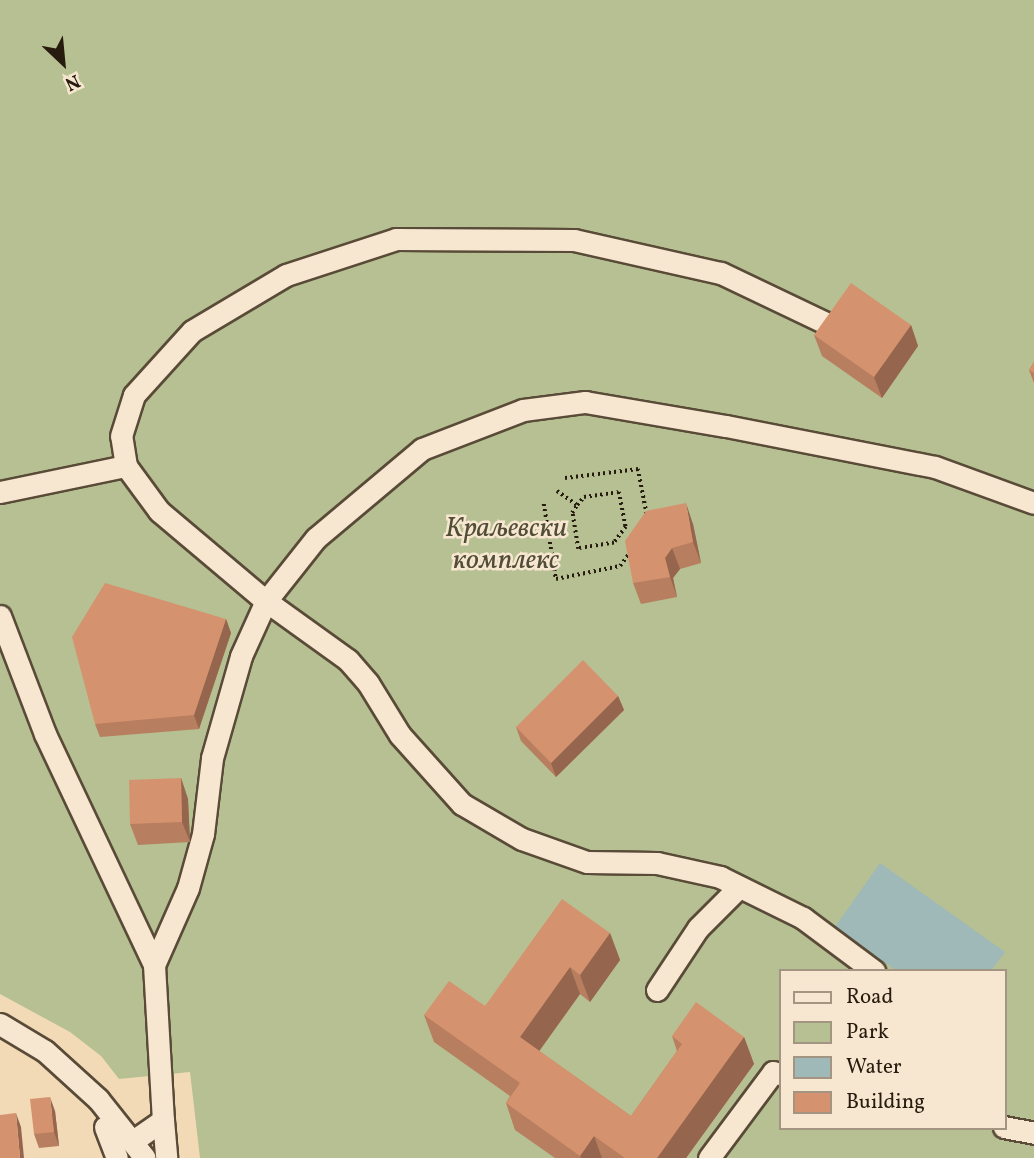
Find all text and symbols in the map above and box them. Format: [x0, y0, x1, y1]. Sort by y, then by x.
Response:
north arrow [28, 28, 98, 98]
text: N [60, 67, 84, 97]
park label: Краљевски комплекс [445, 512, 567, 578]
legend [778, 969, 1006, 1130]
text: Road [846, 983, 893, 1012]
text: Park [846, 1018, 889, 1047]
text: Water [846, 1053, 902, 1082]
text: Building [846, 1088, 925, 1117]

